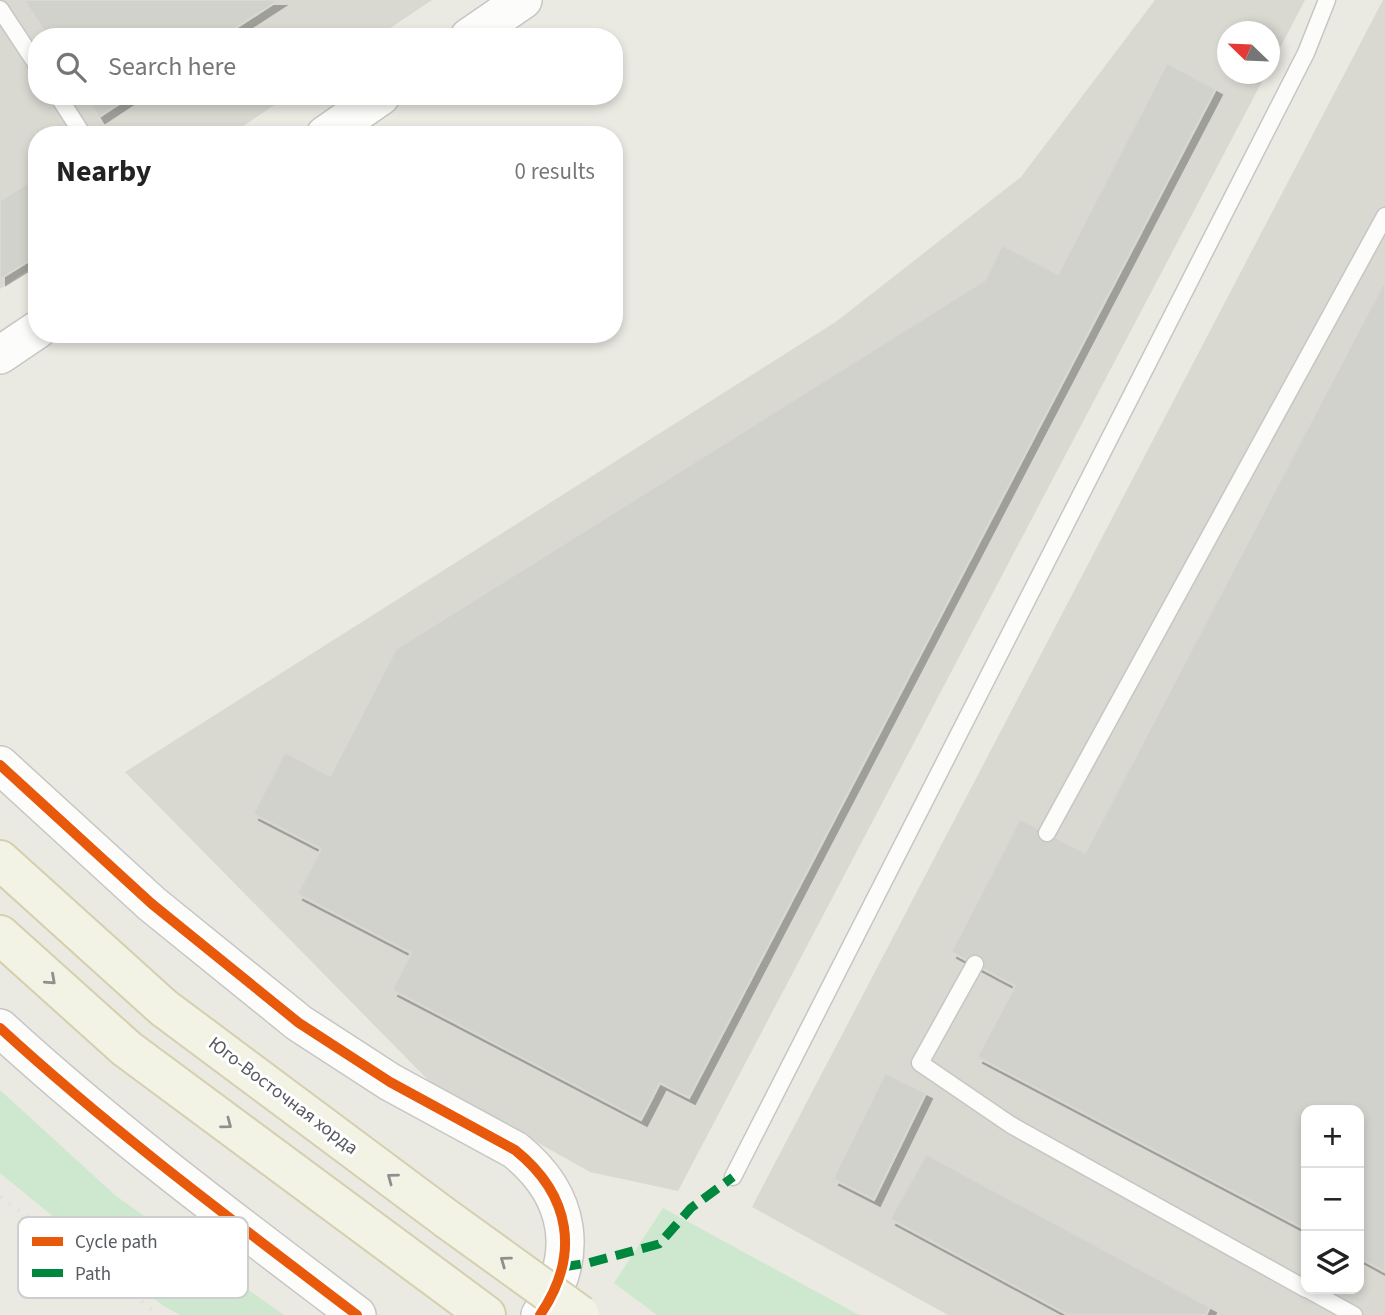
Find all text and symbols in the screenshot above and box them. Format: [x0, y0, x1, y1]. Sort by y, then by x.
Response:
north arrow [1217, 21, 1280, 84]
search box [28, 28, 623, 105]
icon: search [52, 48, 90, 86]
text: Search here [108, 48, 236, 85]
text: Nearby [56, 150, 151, 193]
text: 0 results [515, 155, 595, 188]
one-way arrow [43, 972, 56, 985]
street label: Юго-Восточная хорда [202, 1031, 364, 1161]
map controls [1301, 1105, 1364, 1294]
button: + [1301, 1105, 1364, 1168]
one-way arrow [219, 1115, 232, 1128]
button: − [1301, 1168, 1364, 1231]
one-way arrow [388, 1174, 400, 1186]
legend [18, 1217, 248, 1298]
text: Cycle path [75, 1229, 157, 1256]
button: layers [1301, 1231, 1364, 1294]
one-way arrow [500, 1256, 513, 1269]
text: Path [75, 1261, 111, 1288]

